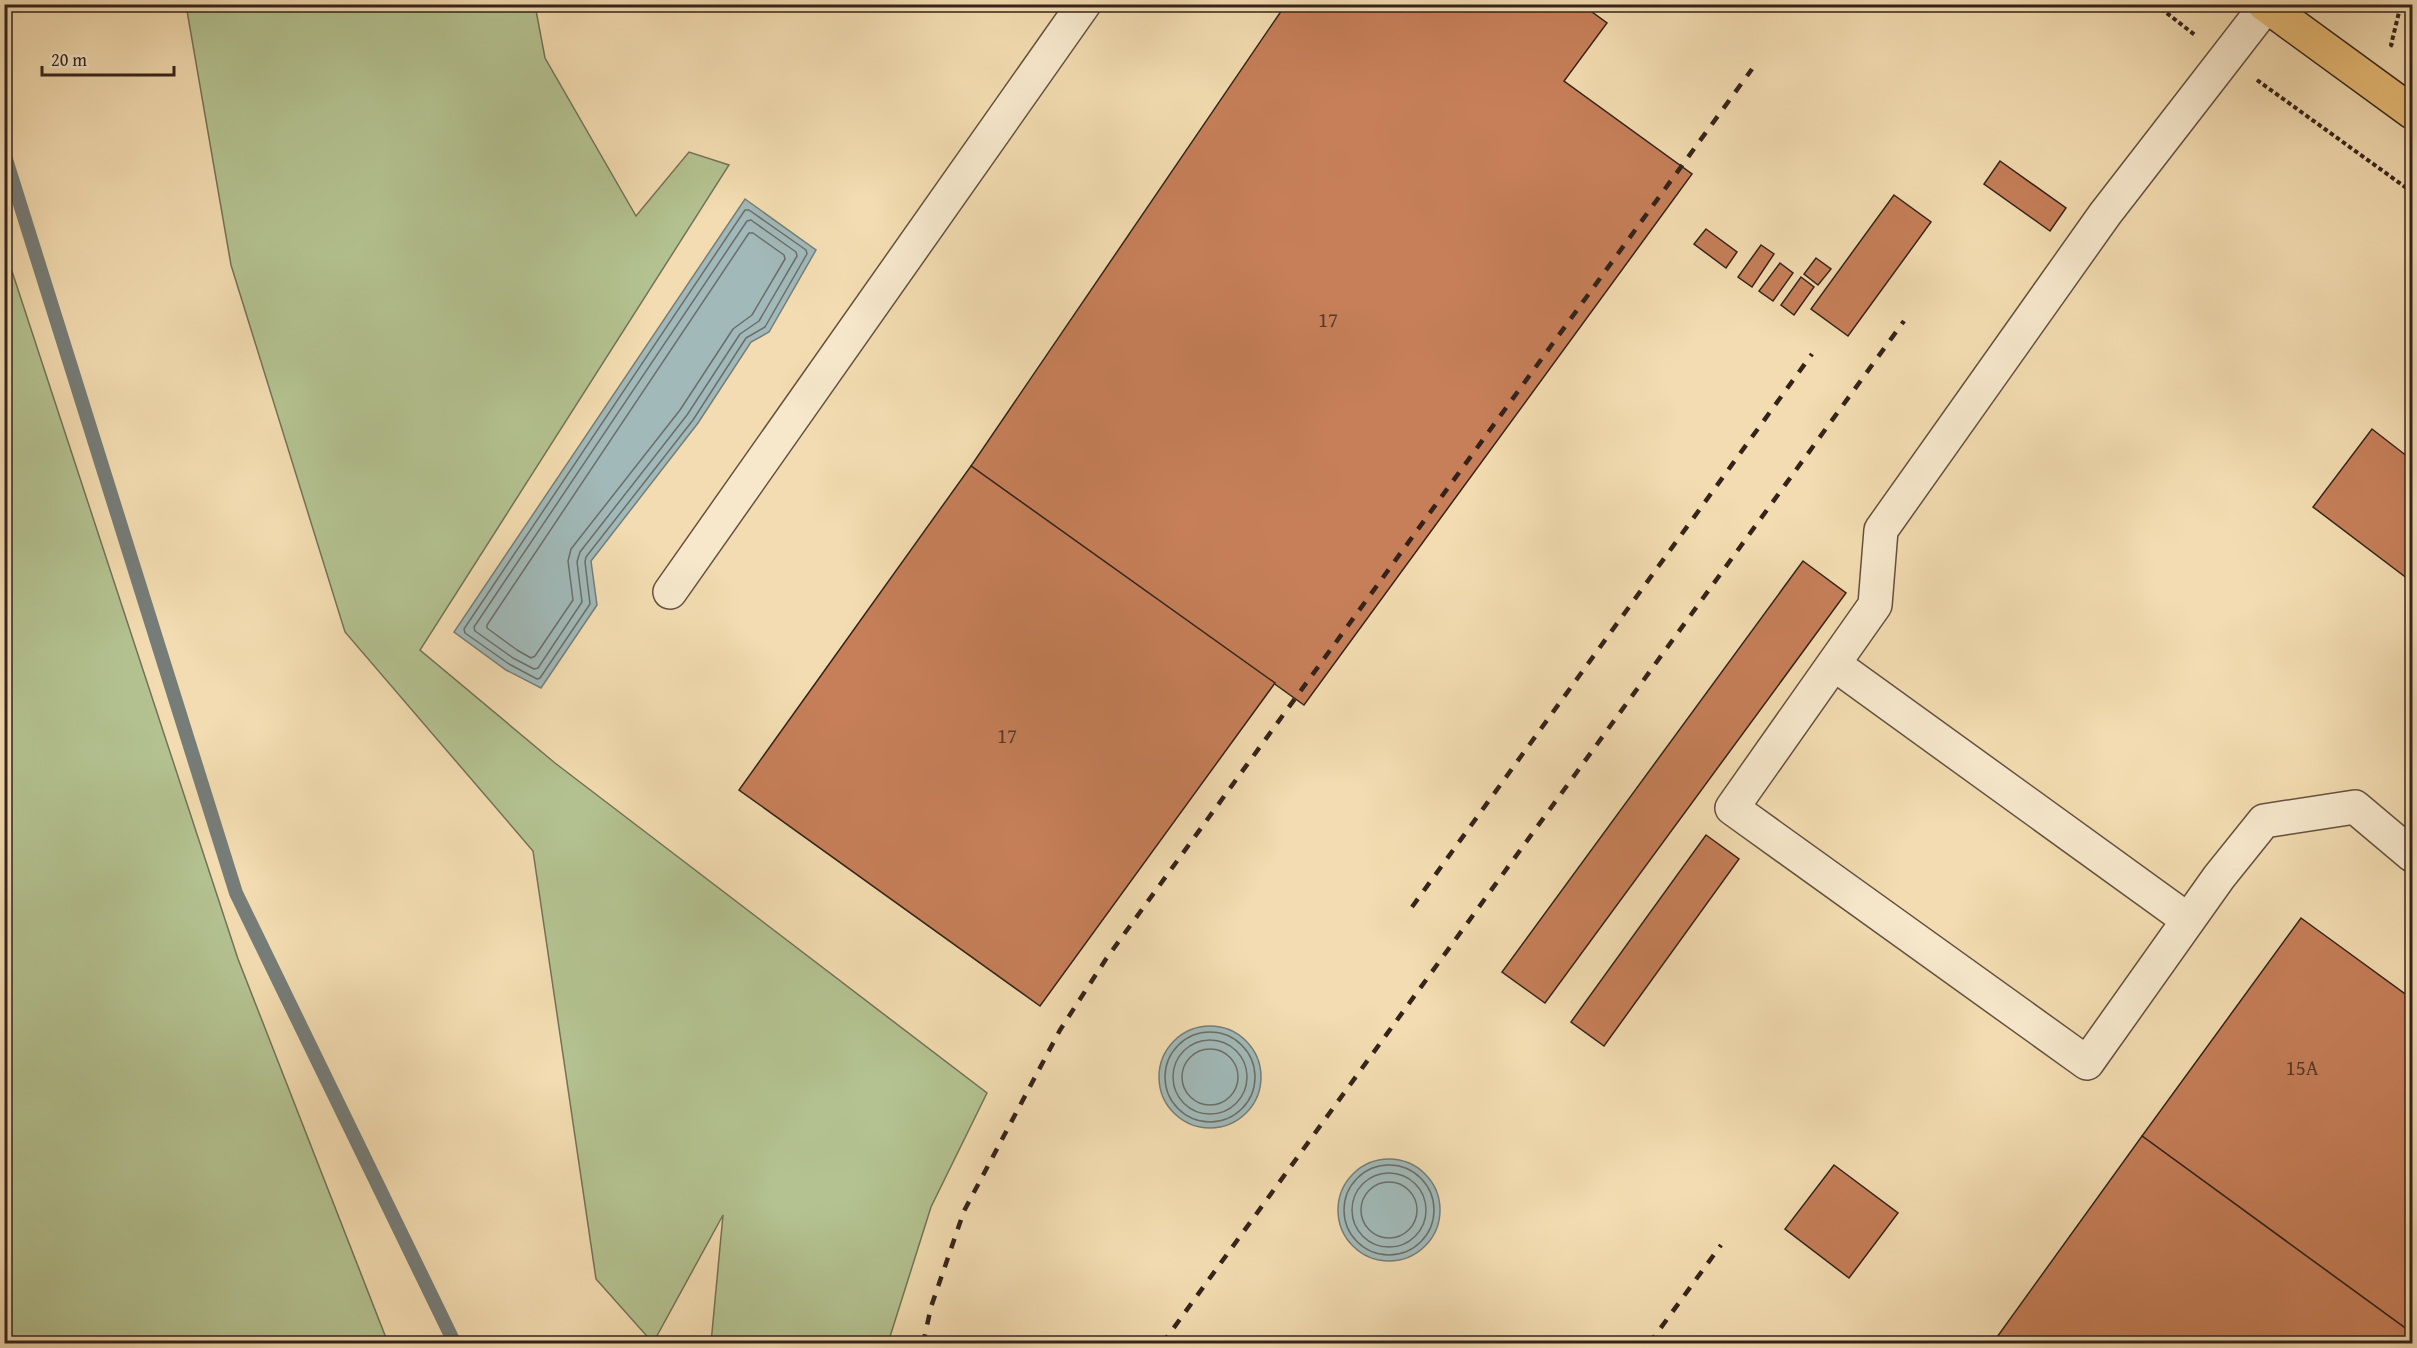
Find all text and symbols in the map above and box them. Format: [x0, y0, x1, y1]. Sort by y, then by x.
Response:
scale bar [42, 39, 174, 77]
text: 20 m [51, 46, 87, 73]
house number: 17 [1318, 304, 1338, 335]
house number: 17 [997, 720, 1017, 751]
house number: 15A [2286, 1052, 2319, 1083]

